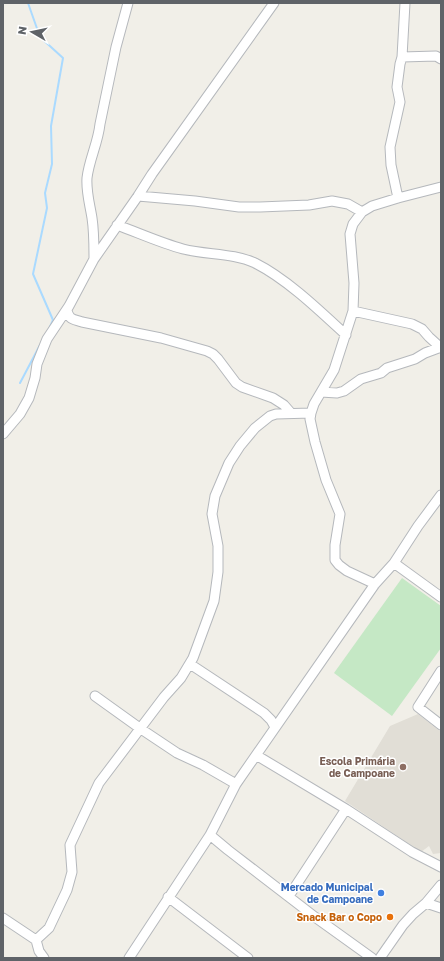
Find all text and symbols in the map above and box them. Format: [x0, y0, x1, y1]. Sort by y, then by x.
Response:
north arrow [12, 12, 52, 52]
text: N [15, 25, 29, 36]
place label: Escola Primária de Campoane [319, 755, 395, 779]
marker: Escola Primária de Campoane [398, 762, 408, 772]
place label: Mercado Municipal de Campoane [281, 881, 374, 905]
marker: Mercado Municipal de Campoane [376, 888, 386, 898]
place label: Snack Bar o Copo [296, 911, 382, 923]
marker: Snack Bar o Copo [385, 912, 395, 922]

